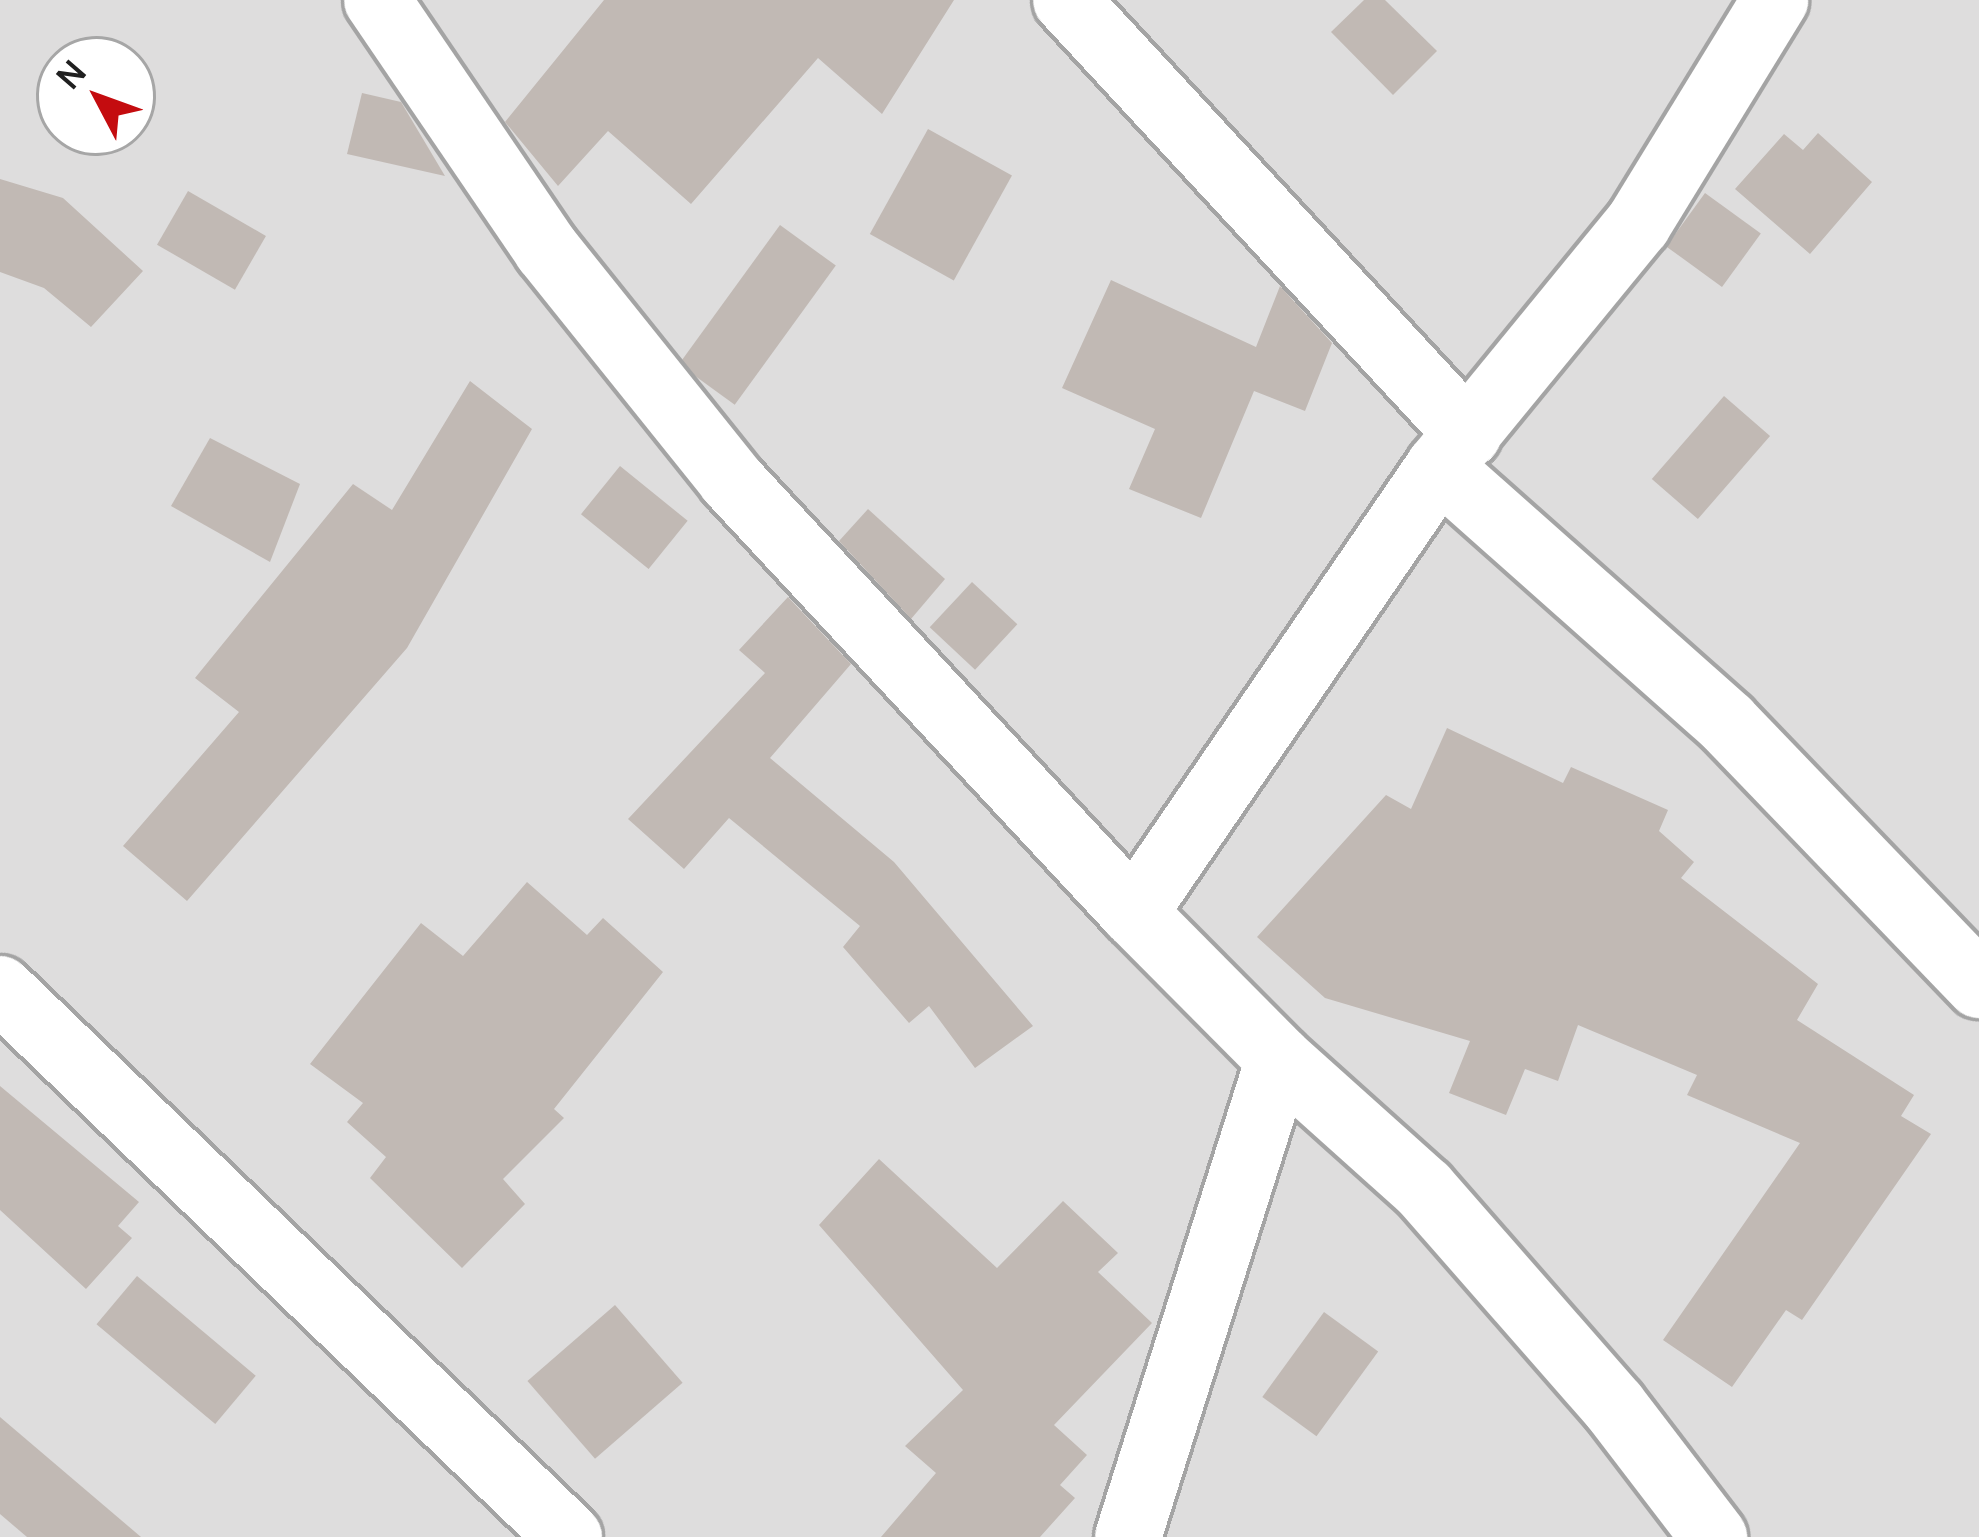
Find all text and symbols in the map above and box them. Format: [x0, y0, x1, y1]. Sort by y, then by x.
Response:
north arrow [36, 36, 156, 156]
text: N [46, 50, 95, 98]

